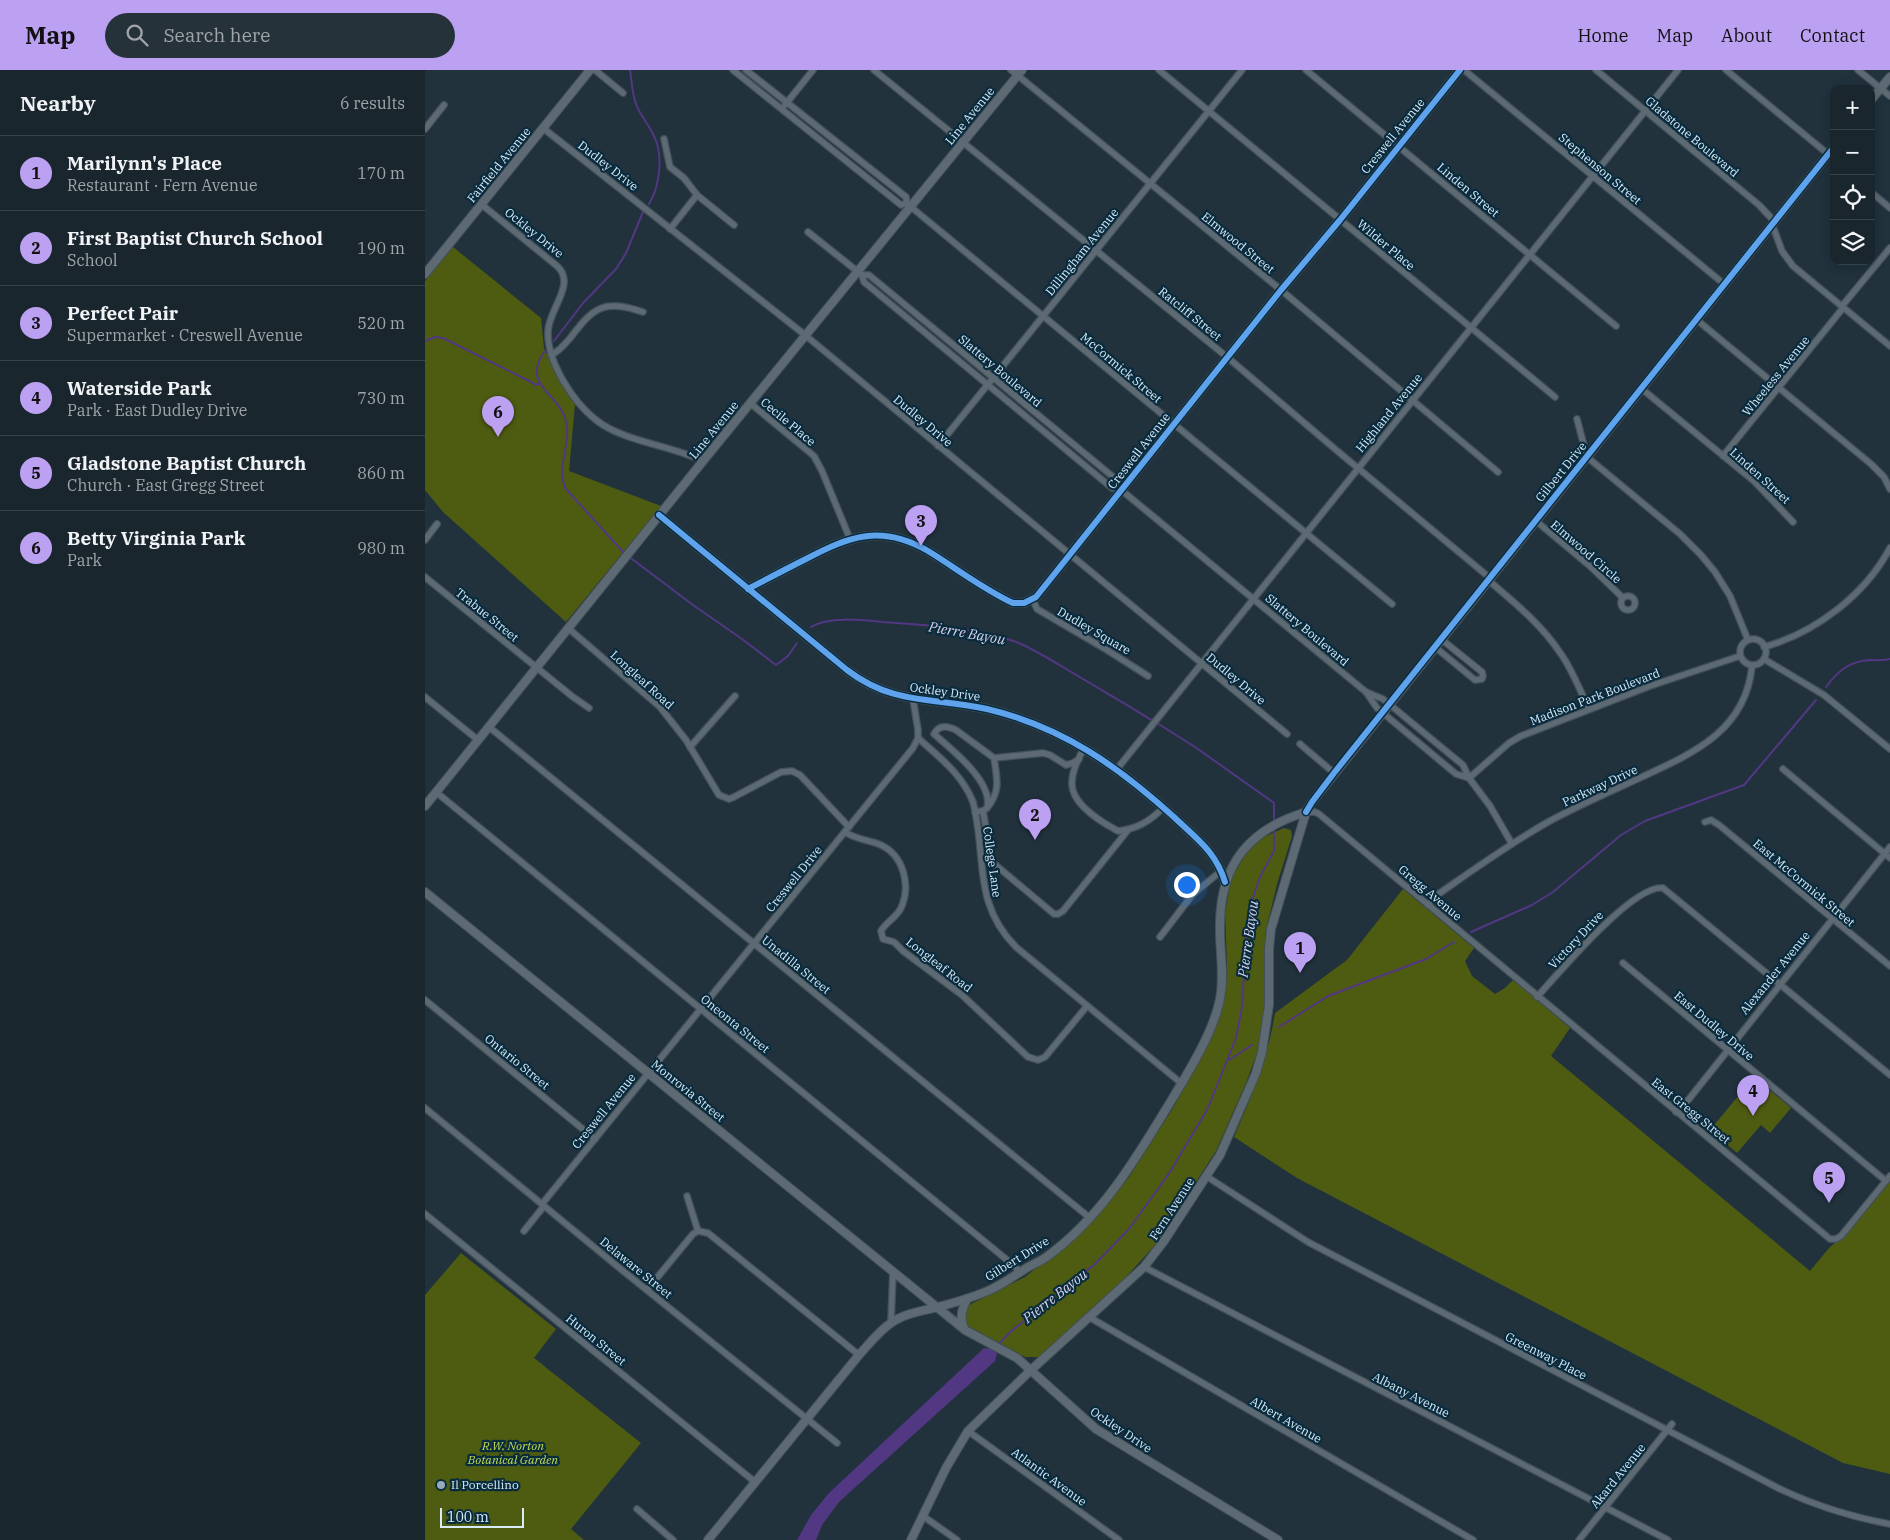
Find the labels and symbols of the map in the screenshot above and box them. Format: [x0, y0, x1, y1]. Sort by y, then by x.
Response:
street label: Line Avenue [942, 84, 997, 148]
street label: Gladstone Boulevard [1643, 93, 1742, 180]
street label: Creswell Avenue [1358, 95, 1428, 177]
street label: Fairfield Avenue [464, 124, 534, 205]
street label: Stephenson Street [1556, 130, 1645, 208]
street label: Dudley Drive [575, 137, 642, 194]
street label: Linden Street [1434, 159, 1502, 220]
street label: Ockley Drive [502, 204, 567, 261]
street label: Dillingham Avenue [1042, 205, 1121, 298]
street label: Elmwood Street [1199, 209, 1278, 277]
street label: Wilder Place [1354, 216, 1418, 273]
street label: Ratcliff Street [1156, 284, 1225, 344]
street label: McCormick Street [1078, 329, 1165, 406]
street label: Slattery Boulevard [955, 331, 1045, 410]
street label: Wheeless Avenue [1739, 333, 1812, 419]
street label: Highland Avenue [1352, 370, 1425, 455]
street label: Dudley Drive [891, 392, 956, 450]
street label: Cecile Place [758, 394, 819, 449]
pin: 6 [482, 396, 514, 437]
street label: Line Avenue [686, 398, 741, 462]
street label: Creswell Avenue [1104, 409, 1173, 492]
street label: Gilbert Drive [1532, 439, 1589, 505]
street label: Linden Street [1727, 444, 1794, 507]
pin: 3 [905, 505, 937, 546]
street label: Elmwood Circle [1548, 517, 1625, 586]
street label: Trabue Street [453, 585, 522, 645]
street label: Slattery Boulevard [1262, 590, 1352, 669]
street label: Dudley Square [1055, 603, 1134, 658]
water label: Pierre Bayou [926, 617, 1007, 649]
street label: Longleaf Road [607, 647, 677, 712]
street label: Dudley Drive [1204, 650, 1269, 708]
street label: Madison Park Boulevard [1528, 665, 1662, 728]
street label: Ockley Drive [909, 679, 981, 704]
street label: Parkway Drive [1560, 762, 1640, 810]
pin: 2 [1019, 799, 1051, 840]
street label: College Lane [980, 825, 1005, 898]
street label: East McCormick Street [1750, 836, 1858, 930]
street label: Creswell Drive [762, 842, 825, 915]
street label: Gregg Avenue [1395, 862, 1465, 924]
your location [1174, 872, 1200, 898]
water label: Pierre Bayou [1234, 899, 1262, 980]
street label: Victory Drive [1545, 908, 1606, 972]
street label: Alexander Avenue [1736, 928, 1813, 1017]
street label: Unadilla Street [759, 932, 834, 997]
pin: 1 [1284, 932, 1316, 973]
street label: Longleaf Road [903, 934, 976, 995]
street label: East Dudley Drive [1671, 988, 1757, 1063]
street label: Oneonta Street [698, 991, 773, 1056]
street label: Ontario Street [482, 1031, 553, 1092]
street label: Monrovia Street [649, 1056, 728, 1125]
street label: Creswell Avenue [569, 1070, 639, 1152]
street label: East Gregg Street [1649, 1074, 1734, 1147]
pin: 4 [1737, 1075, 1769, 1116]
pin: 5 [1813, 1162, 1845, 1203]
street label: Fern Avenue [1146, 1175, 1197, 1243]
street label: Gilbert Drive [982, 1233, 1051, 1284]
street label: Delaware Street [597, 1234, 676, 1301]
water label: Pierre Bayou [1018, 1265, 1091, 1328]
street label: Huron Street [563, 1311, 629, 1368]
street label: Greenway Place [1503, 1329, 1589, 1383]
street label: Albany Avenue [1370, 1369, 1452, 1420]
street label: Albert Avenue [1248, 1393, 1325, 1446]
street label: Ockley Drive [1088, 1403, 1155, 1456]
park label: R.W. Norton Botanical Garden [467, 1438, 558, 1467]
street label: Akard Avenue [1587, 1440, 1648, 1511]
street label: Atlantic Avenue [1009, 1444, 1090, 1509]
place label: Il Porcellino [451, 1477, 519, 1492]
marker: Il Porcellino [435, 1479, 447, 1491]
scale bar [440, 1505, 524, 1528]

